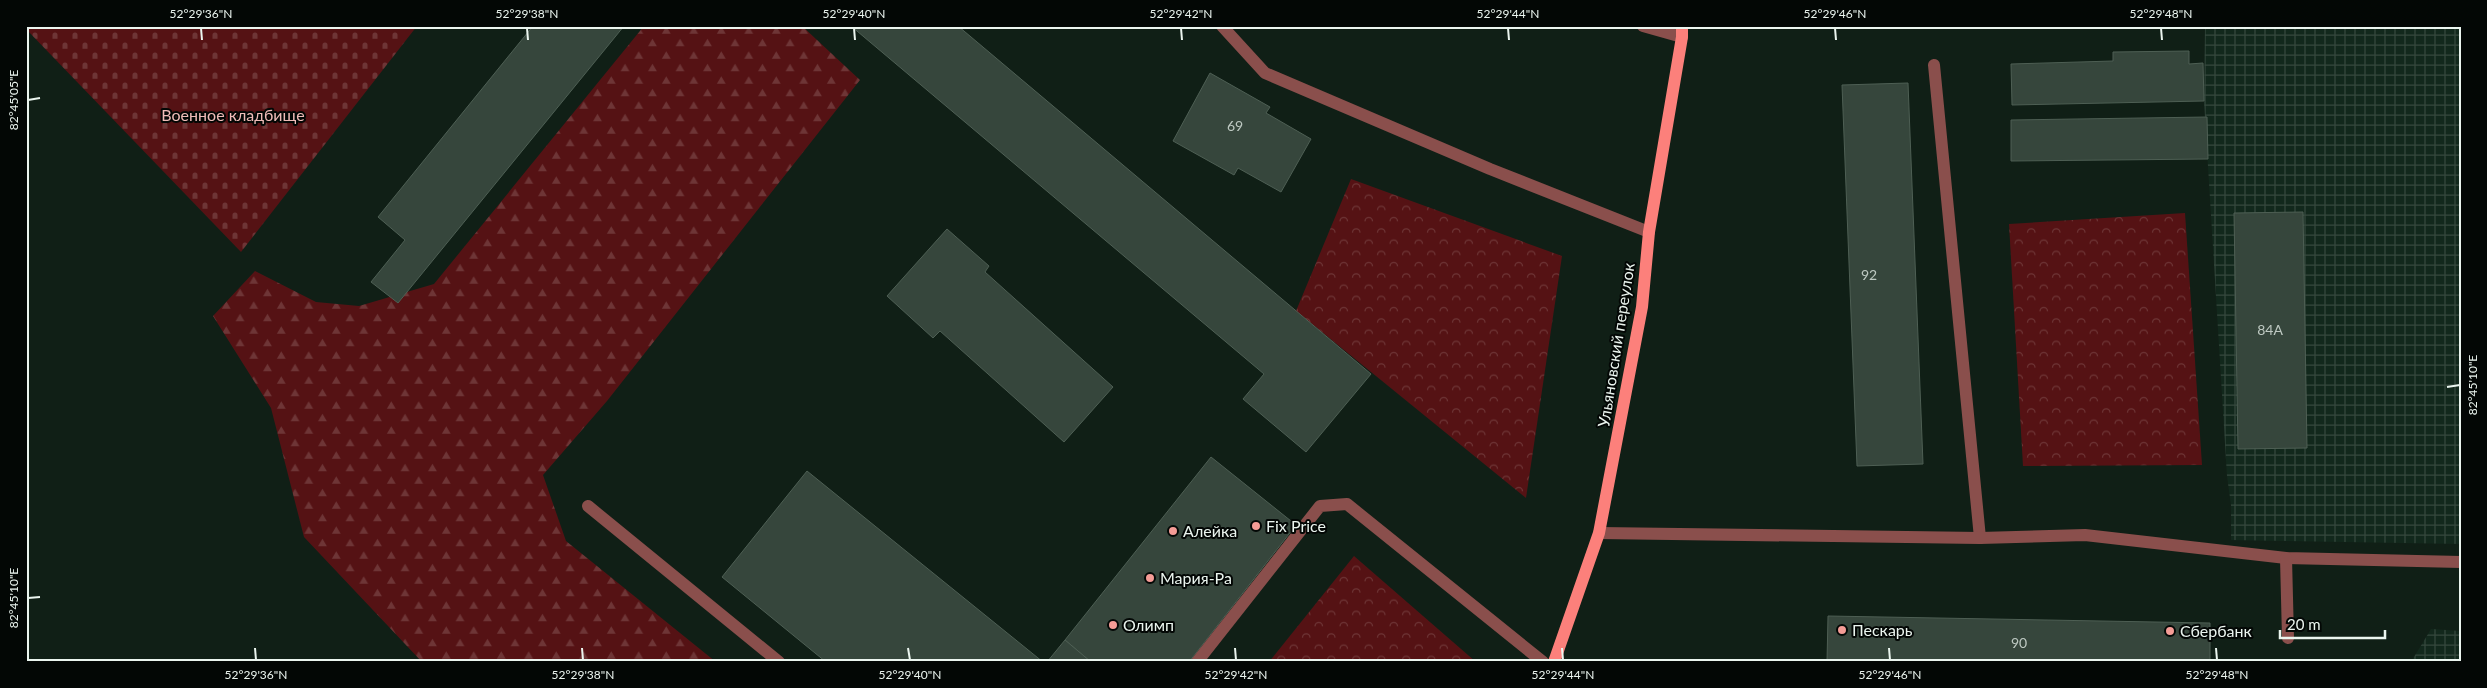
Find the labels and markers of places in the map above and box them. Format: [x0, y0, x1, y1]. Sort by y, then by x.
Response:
place label: Fix Price [1266, 516, 1326, 535]
marker: Fix Price [1250, 520, 1262, 532]
place label: Алейка [1183, 521, 1237, 540]
marker: Алейка [1167, 525, 1179, 537]
place label: Мария-Ра [1160, 568, 1232, 587]
marker: Мария-Ра [1144, 572, 1156, 584]
place label: Олимп [1123, 615, 1174, 634]
marker: Олимп [1107, 619, 1119, 631]
place label: Пескарь [1852, 620, 1913, 639]
place label: Сбербанк [2180, 621, 2252, 640]
marker: Пескарь [1836, 624, 1848, 636]
marker: Сбербанк [2164, 625, 2176, 637]

